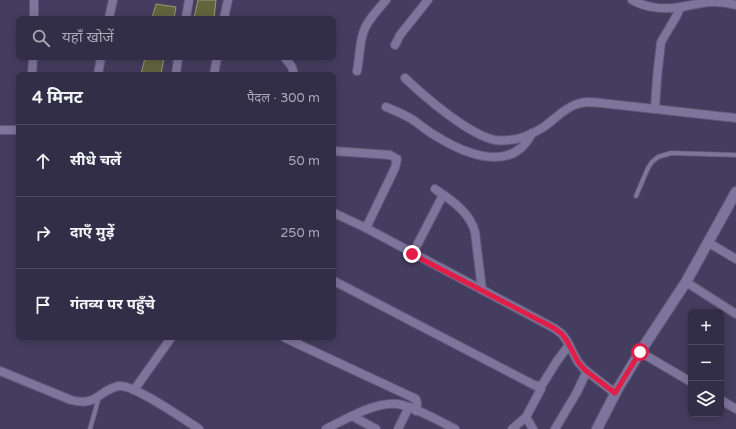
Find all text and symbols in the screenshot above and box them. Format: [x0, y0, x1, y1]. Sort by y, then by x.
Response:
search box [16, 16, 336, 60]
icon: search [30, 27, 52, 49]
text: यहाँ खोजें [62, 28, 114, 46]
text: 4 मिनट [32, 87, 83, 108]
text: पैदल · 300 m [247, 90, 320, 106]
icon: ahead [32, 150, 54, 172]
text: सीधे चलें [70, 151, 121, 169]
text: 50 m [288, 153, 320, 169]
icon: right [32, 222, 54, 244]
text: दाएँ मुड़ें [70, 223, 114, 241]
text: 250 m [280, 225, 320, 241]
route end [403, 245, 421, 263]
icon: arrive [32, 294, 54, 316]
text: गंतव्य पर पहुँचे [70, 295, 155, 313]
map controls [688, 309, 724, 417]
button: + [688, 309, 724, 345]
route start [631, 343, 649, 361]
button: − [688, 345, 724, 381]
button: layers [688, 381, 724, 417]

